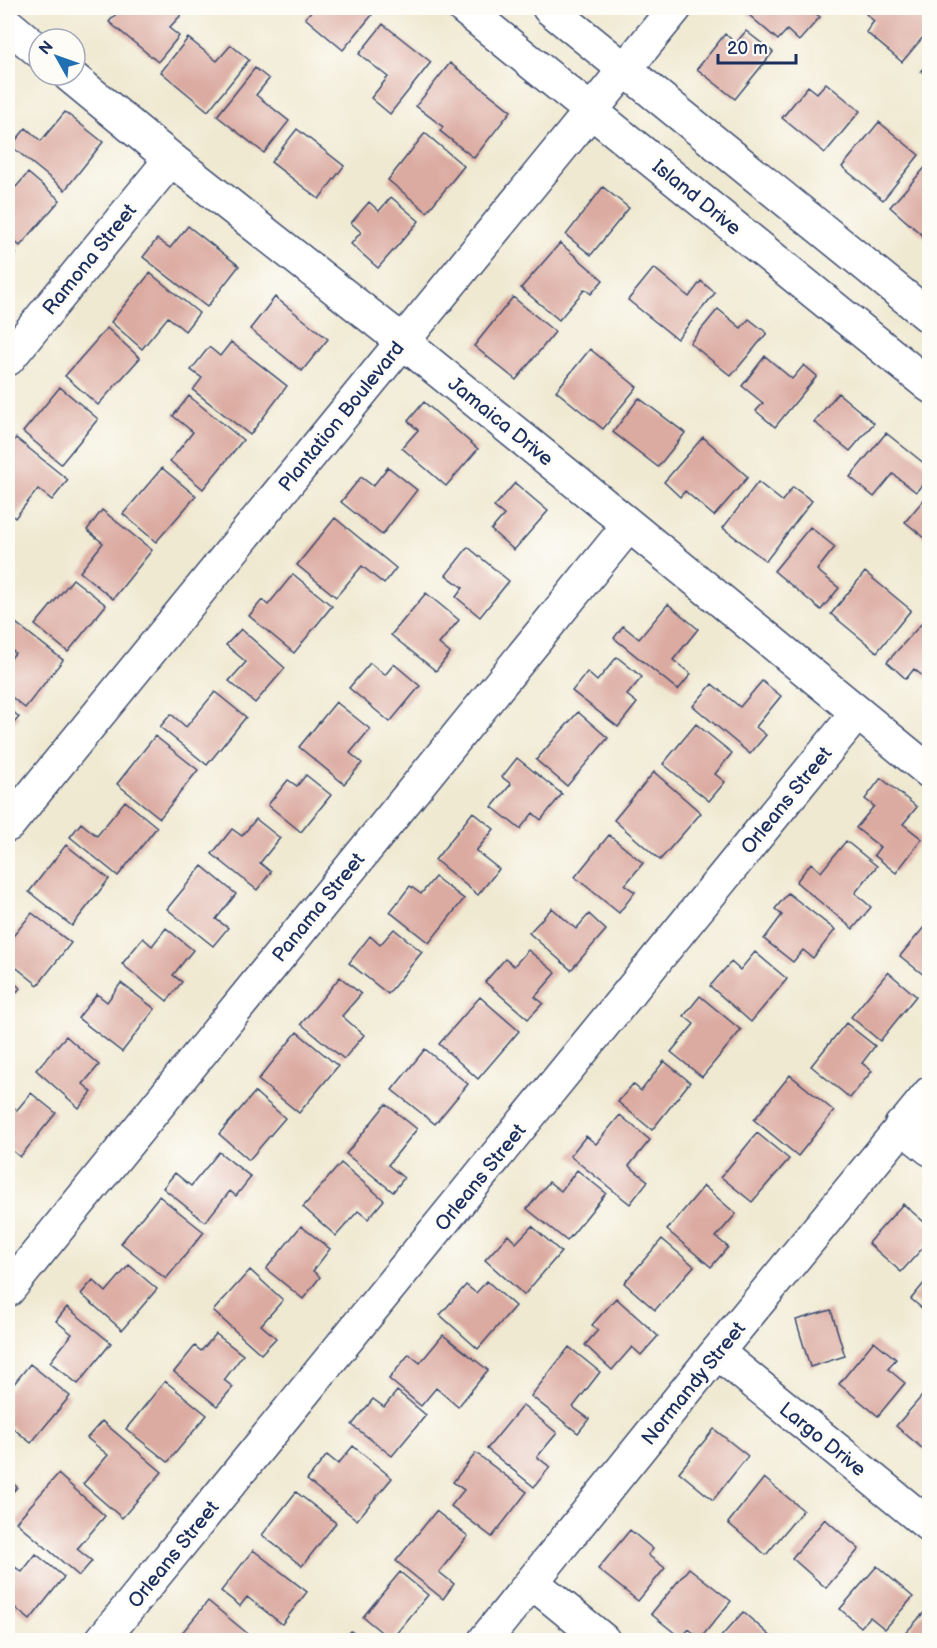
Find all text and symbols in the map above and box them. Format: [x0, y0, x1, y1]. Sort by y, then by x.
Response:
north arrow [27, 27, 87, 87]
scale bar [718, 27, 796, 65]
text: N [36, 38, 58, 59]
text: 20 m [727, 38, 768, 59]
street label: Island Drive [647, 155, 746, 241]
street label: Ramona Street [38, 199, 142, 320]
street label: Plantation Boulevard [274, 337, 410, 497]
street label: Jamaica Drive [443, 372, 558, 472]
street label: Orleans Street [736, 742, 837, 859]
street label: Panama Street [267, 848, 370, 967]
street label: Orleans Street [430, 1119, 531, 1236]
street label: Normandy Street [637, 1317, 751, 1450]
street label: Largo Drive [774, 1398, 871, 1482]
street label: Orleans Street [123, 1496, 224, 1613]

